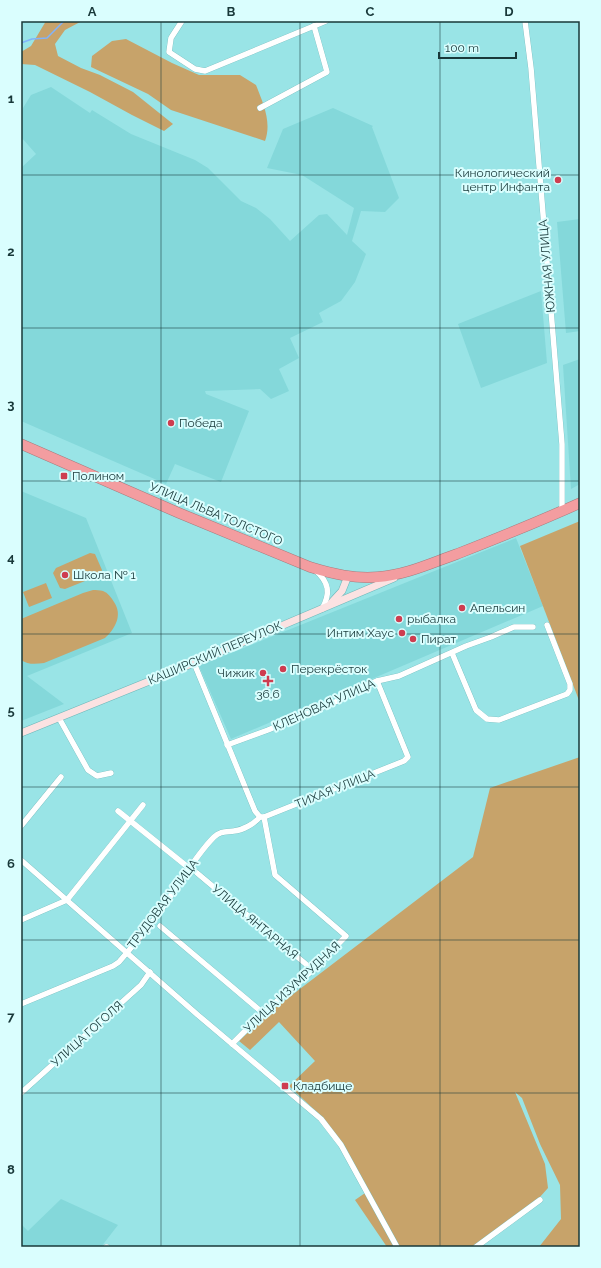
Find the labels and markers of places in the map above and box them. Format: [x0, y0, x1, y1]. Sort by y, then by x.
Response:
place label: Кинологический центр Инфанта [455, 166, 550, 194]
marker: Кинологический центр Инфанта [553, 175, 563, 185]
place label: Победа [179, 416, 223, 430]
marker: Победа [166, 418, 176, 428]
place label: Полином [72, 469, 124, 483]
marker: Полином [59, 471, 69, 481]
place label: Школа № 1 [73, 568, 136, 582]
marker: Школа № 1 [60, 570, 70, 580]
place label: Апельсин [470, 601, 525, 615]
marker: Апельсин [457, 603, 467, 613]
place label: рыбалка [407, 612, 456, 626]
marker: рыбалка [394, 614, 404, 624]
place label: Интим Хаус [327, 626, 394, 640]
marker: Интим Хаус [397, 628, 407, 638]
place label: Пират [421, 632, 457, 646]
marker: Пират [408, 634, 418, 644]
place label: Перекрёсток [291, 662, 367, 676]
marker: Перекрёсток [278, 664, 288, 674]
place label: Чижик [217, 666, 255, 680]
marker: Чижик [258, 668, 268, 678]
marker: 36,6 [263, 676, 273, 686]
place label: 36,6 [256, 687, 280, 701]
place label: Кладбище [293, 1079, 352, 1093]
marker: Кладбище [280, 1081, 290, 1091]

